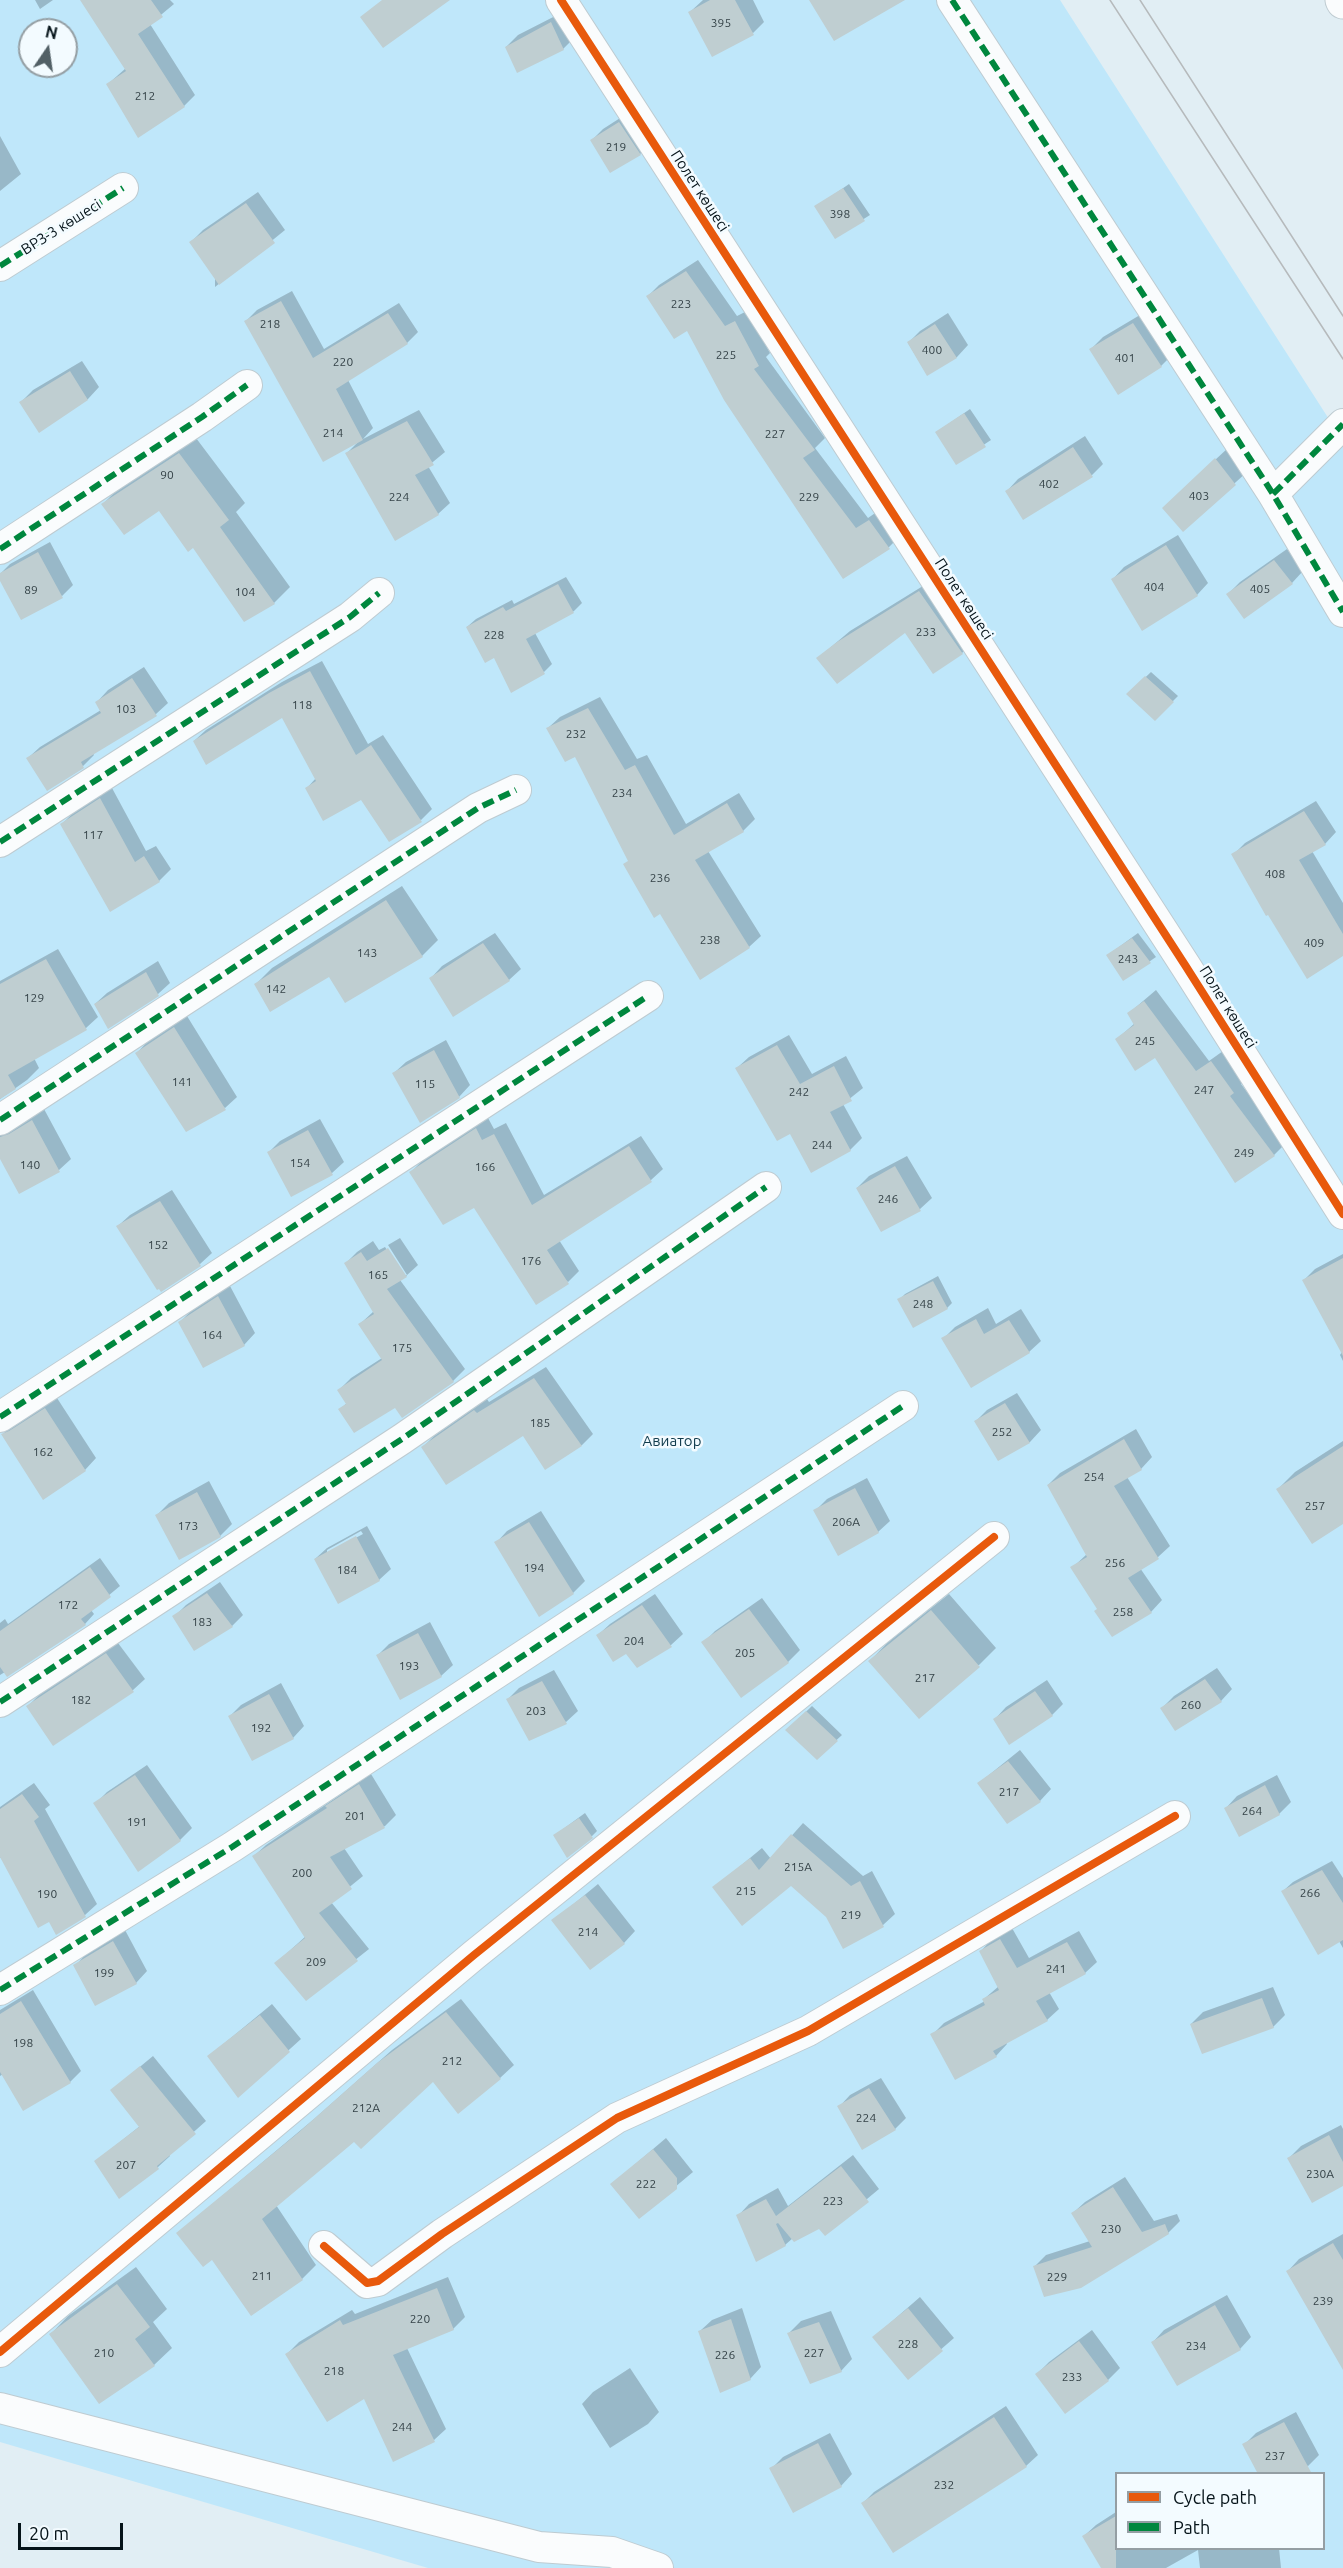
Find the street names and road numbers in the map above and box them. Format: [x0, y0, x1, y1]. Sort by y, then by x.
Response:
street label: Полет көшесі [667, 147, 733, 235]
street label: ВРЗ-3 көшесі [18, 195, 104, 259]
street label: Полет көшесі [931, 555, 997, 643]
street label: Полет көшесі [1196, 963, 1260, 1051]

